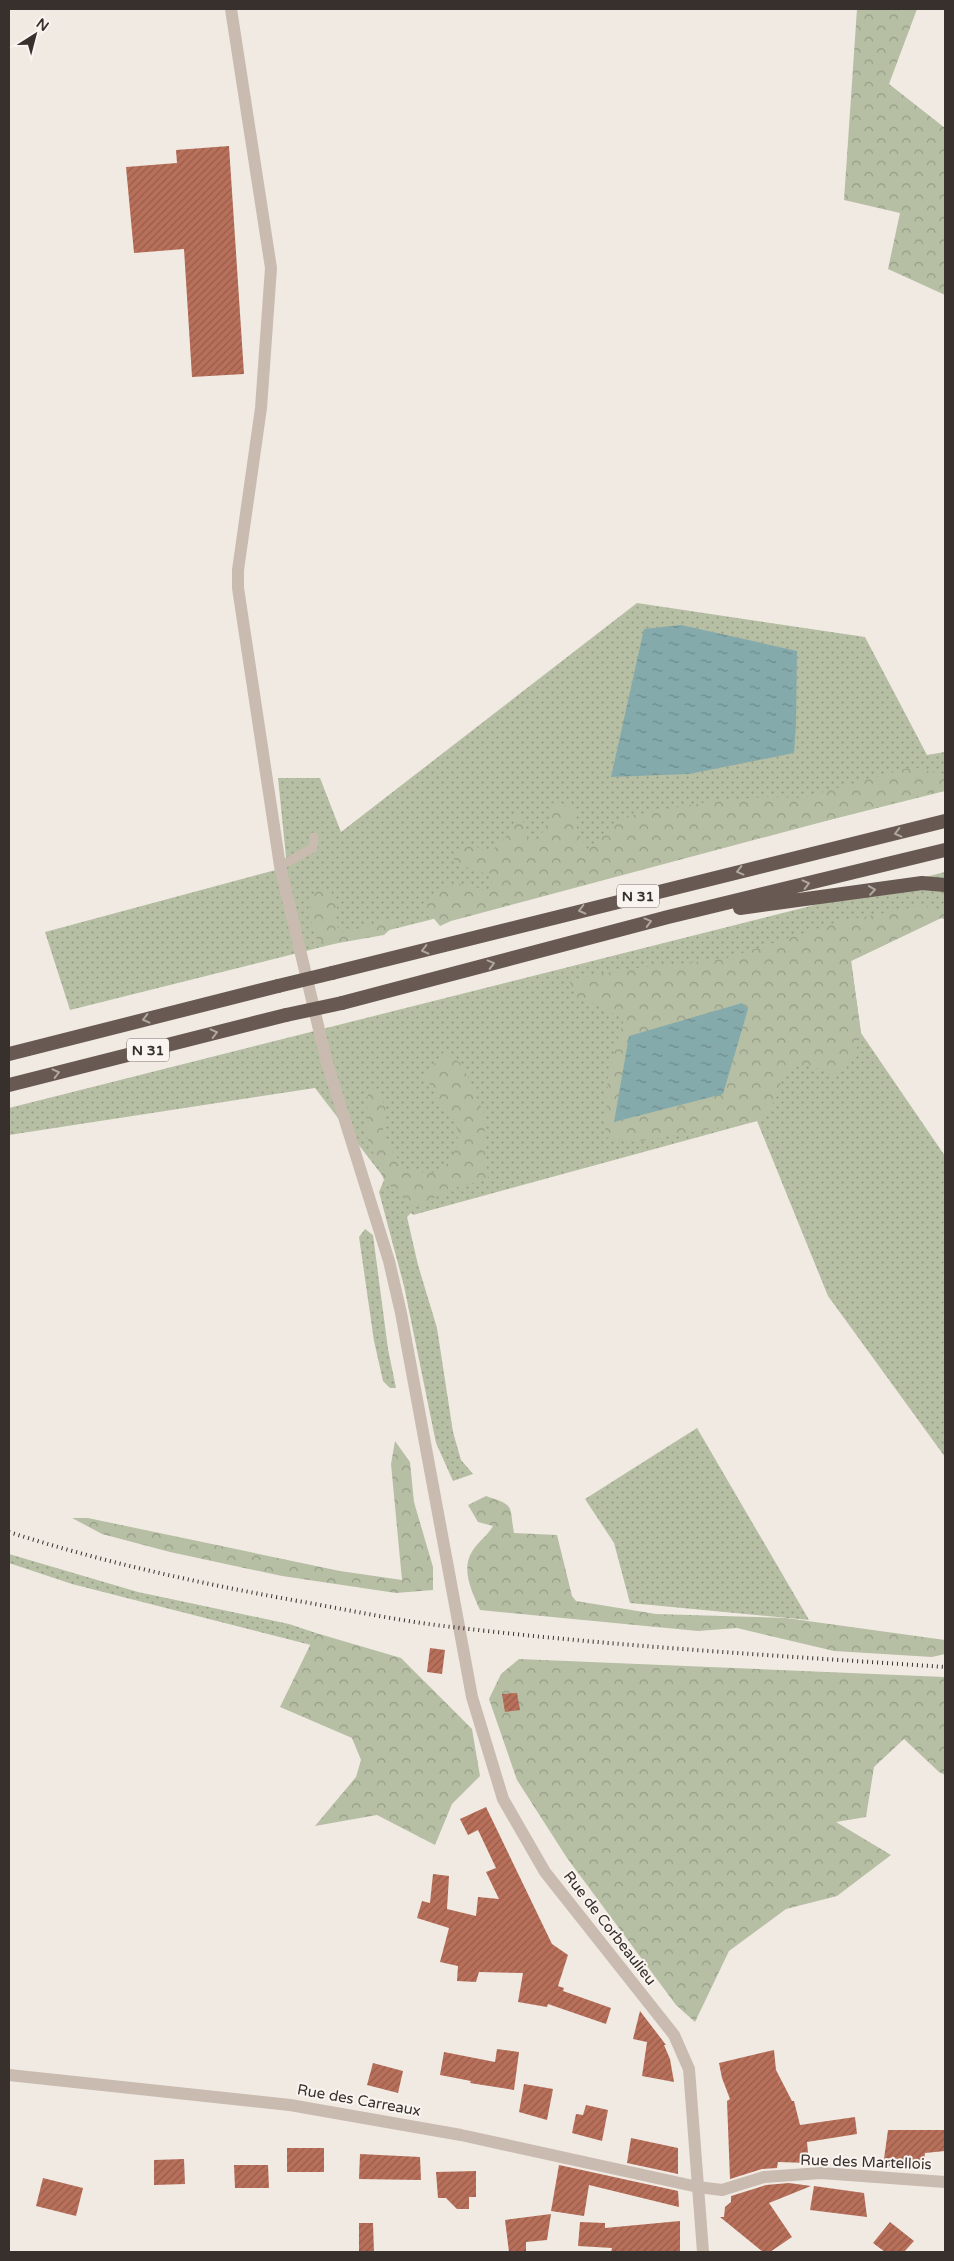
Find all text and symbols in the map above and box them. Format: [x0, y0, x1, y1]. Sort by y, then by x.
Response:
north arrow [10, 10, 60, 60]
text: N [33, 15, 52, 35]
one-way arrow [893, 827, 902, 838]
one-way arrow [735, 865, 744, 876]
one-way arrow [801, 879, 809, 889]
road number: N 31 [617, 884, 659, 908]
one-way arrow [869, 885, 877, 896]
one-way arrow [578, 904, 587, 915]
one-way arrow [644, 918, 652, 928]
one-way arrow [420, 944, 429, 955]
one-way arrow [487, 959, 496, 970]
one-way arrow [141, 1013, 150, 1024]
one-way arrow [209, 1028, 218, 1039]
road number: N 31 [127, 1038, 169, 1062]
one-way arrow [52, 1068, 60, 1079]
street label: Rue de Corbeaulieu [560, 1867, 660, 1989]
street label: Rue des Carreaux [296, 2080, 422, 2120]
street label: Rue des Martellois [800, 2151, 932, 2173]

